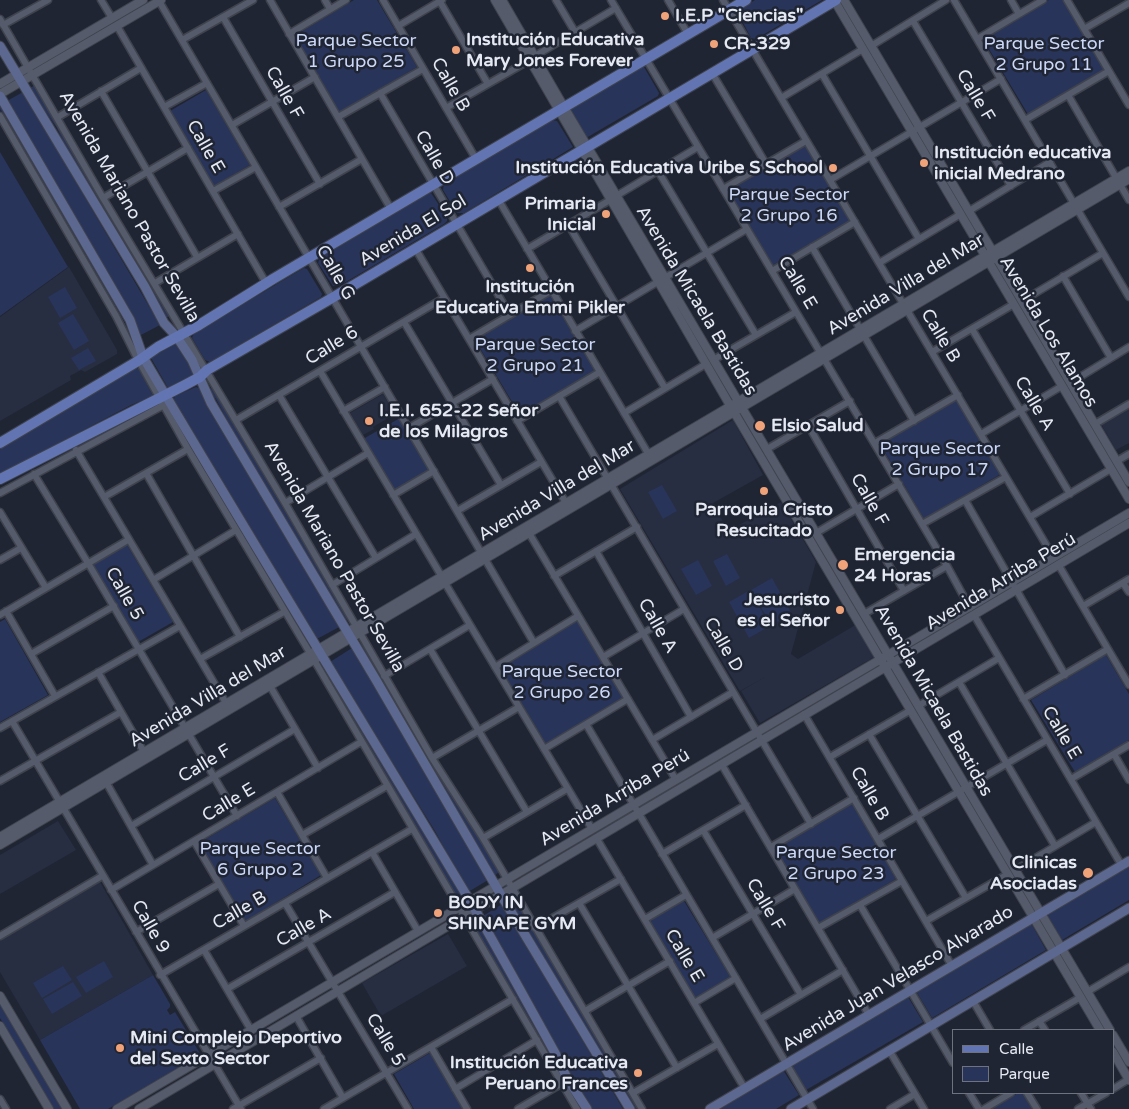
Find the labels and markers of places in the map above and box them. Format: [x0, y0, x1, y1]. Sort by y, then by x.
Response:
place label: I.E.P "Ciencias" [675, 5, 804, 27]
marker: I.E.P "Ciencias" [659, 10, 671, 22]
place label: Institución Educativa Mary Jones Forever [466, 29, 644, 72]
place label: CR-329 [724, 33, 791, 55]
marker: CR-329 [708, 38, 720, 50]
marker: Institución Educativa Mary Jones Forever [450, 44, 462, 56]
place label: Institución educativa inicial Medrano [934, 142, 1111, 184]
place label: Institución Educativa Uribe S School [515, 157, 823, 179]
marker: Institución educativa inicial Medrano [918, 157, 930, 169]
marker: Institución Educativa Uribe S School [827, 162, 839, 174]
place label: Primaria Inicial [525, 193, 596, 235]
marker: Primaria Inicial [600, 208, 612, 220]
marker: Institución Educativa Emmi Pikler [524, 262, 536, 274]
place label: Institución Educativa Emmi Pikler [435, 276, 625, 318]
place label: I.E.I. 652-22 Señor de los Milagros [379, 400, 538, 442]
marker: I.E.I. 652-22 Señor de los Milagros [363, 415, 375, 427]
place label: Elsio Salud [771, 415, 864, 437]
marker: Elsio Salud [753, 419, 767, 433]
marker: Parroquia Cristo Resucitado [758, 485, 770, 497]
place label: Parroquia Cristo Resucitado [695, 499, 833, 542]
place label: Emergencia 24 Horas [854, 544, 955, 586]
marker: Emergencia 24 Horas [836, 558, 850, 572]
place label: Jesucristo es el Señor [737, 589, 830, 632]
marker: Jesucristo es el Señor [834, 604, 846, 616]
place label: Clinicas Asociadas [990, 852, 1077, 894]
marker: Clinicas Asociadas [1081, 866, 1095, 880]
place label: BODY IN SHINAPE GYM [448, 892, 576, 934]
marker: BODY IN SHINAPE GYM [432, 907, 444, 919]
place label: Mini Complejo Deportivo del Sexto Sector [130, 1027, 342, 1070]
marker: Mini Complejo Deportivo del Sexto Sector [114, 1042, 126, 1054]
place label: Institución Educativa Peruano Frances [450, 1052, 628, 1094]
marker: Institución Educativa Peruano Frances [632, 1067, 644, 1079]

